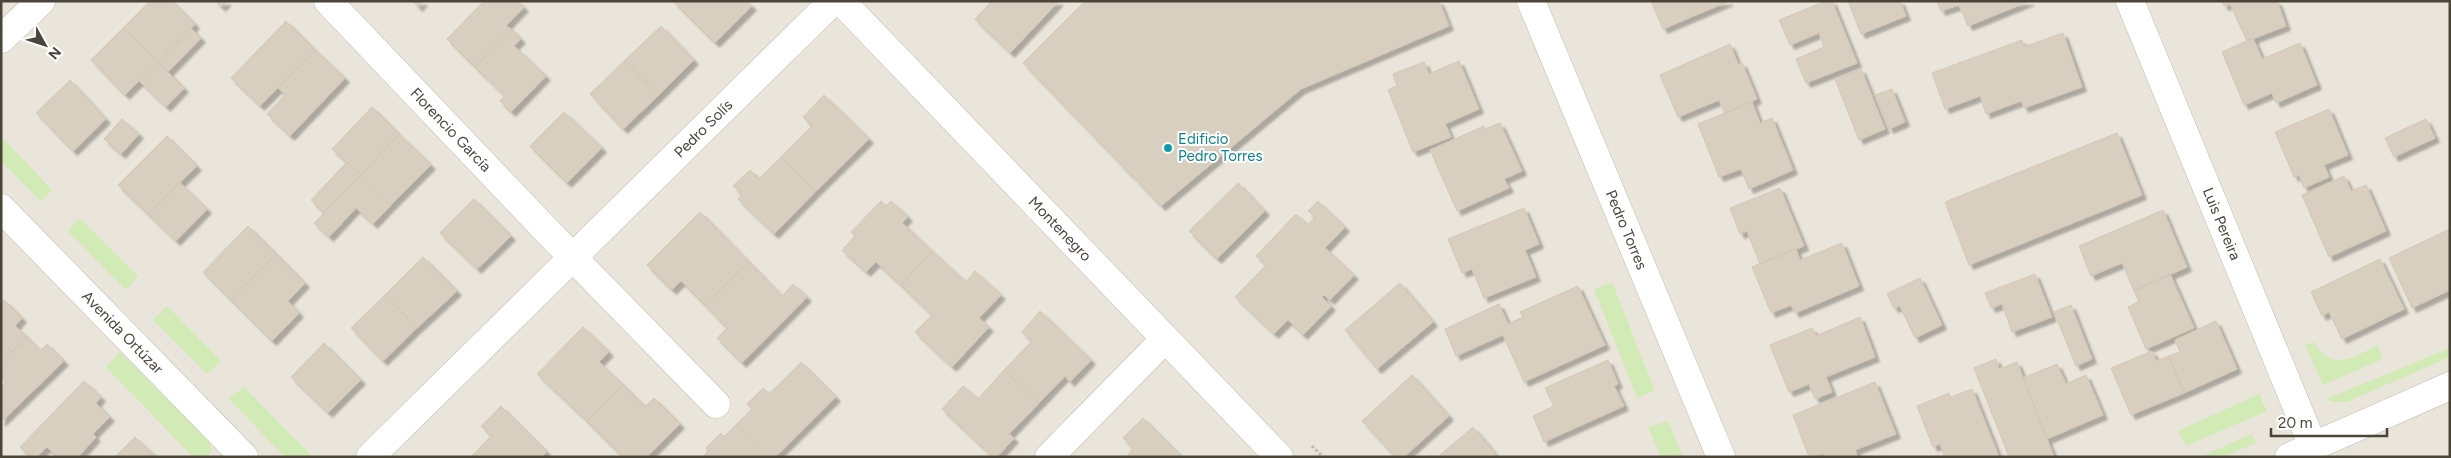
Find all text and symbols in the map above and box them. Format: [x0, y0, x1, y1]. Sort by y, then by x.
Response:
north arrow [20, 20, 70, 70]
text: N [45, 43, 65, 63]
street label: Florencio García [407, 84, 495, 176]
street label: Pedro Solís [670, 96, 736, 161]
place label: Edificio Pedro Torres [1178, 130, 1262, 165]
marker: Edificio Pedro Torres [1162, 142, 1174, 154]
street label: Luis Pereira [2199, 185, 2245, 263]
street label: Pedro Torres [1602, 187, 1651, 272]
street label: Montenegro [1025, 193, 1095, 265]
street label: Avenida Ortúzar [78, 287, 167, 378]
scale bar [2271, 406, 2387, 438]
text: 20 m [2278, 414, 2312, 432]

